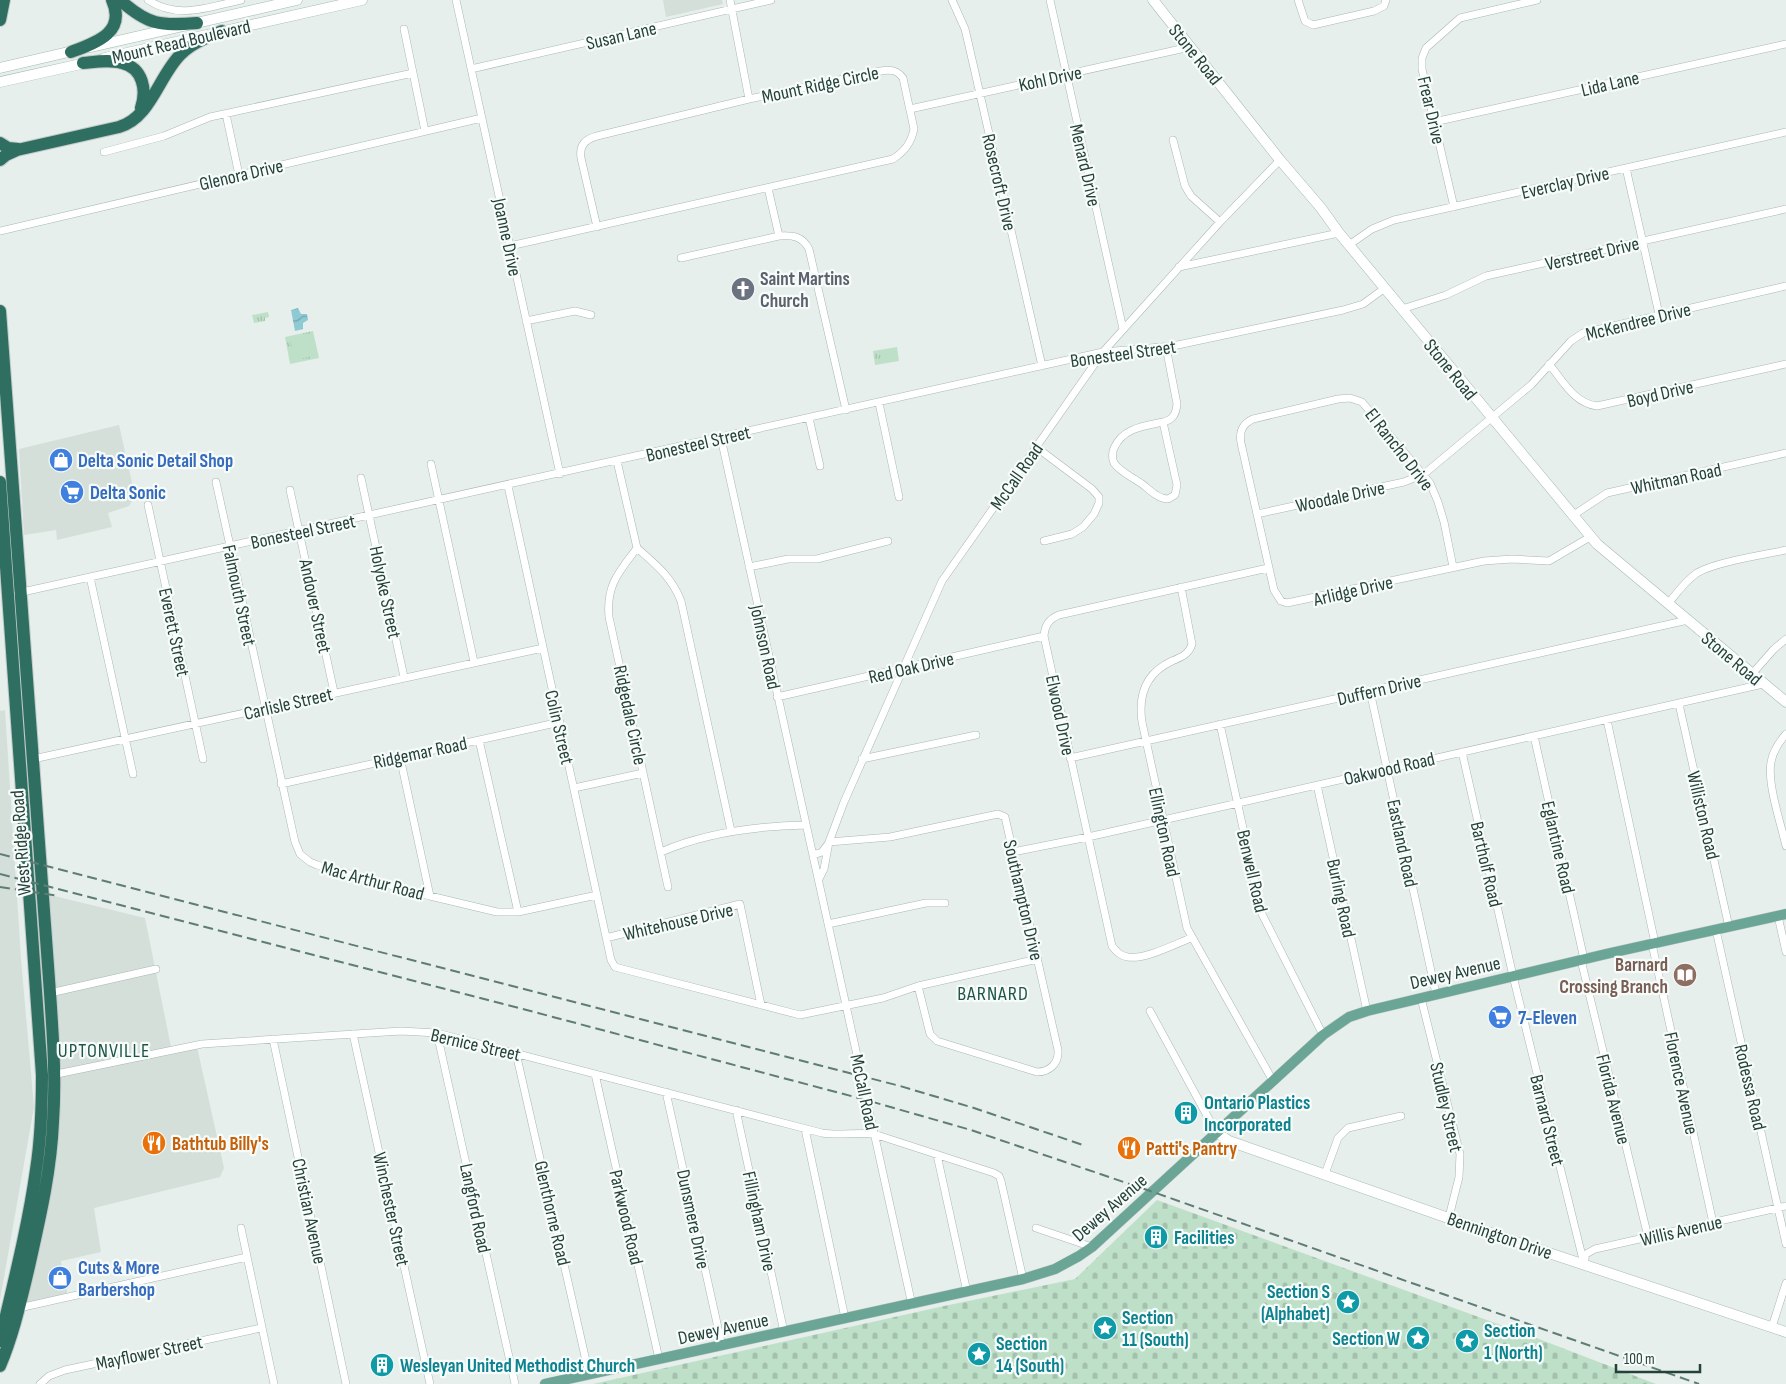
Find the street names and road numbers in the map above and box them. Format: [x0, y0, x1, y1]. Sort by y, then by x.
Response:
street label: Mount Read Boulevard [110, 15, 253, 70]
street label: Susan Lane [584, 17, 659, 56]
street label: Stone Road [1163, 20, 1226, 90]
street label: Mount Ridge Circle [760, 62, 881, 109]
street label: Kohl Drive [1017, 62, 1084, 97]
street label: Lida Lane [1579, 67, 1642, 102]
street label: Frear Drive [1412, 74, 1449, 147]
street label: Menard Drive [1064, 122, 1105, 209]
street label: Rosecroft Drive [976, 132, 1021, 233]
street label: Glenora Drive [197, 155, 286, 196]
street label: Everclay Drive [1519, 162, 1612, 205]
street label: Joanne Drive [487, 195, 526, 278]
street label: Verstreet Drive [1543, 232, 1642, 276]
street label: McKendree Drive [1583, 298, 1693, 347]
street label: Stone Road [1418, 335, 1481, 405]
street label: Bonesteel Street [1069, 336, 1178, 373]
street label: Boyd Drive [1625, 376, 1696, 413]
street label: El Rancho Drive [1360, 404, 1438, 496]
street label: Bonesteel Street [644, 421, 753, 468]
street label: McCall Road [986, 439, 1049, 515]
street label: Whitman Road [1629, 459, 1724, 500]
street label: Woodale Drive [1294, 477, 1387, 518]
street label: Bonesteel Street [249, 510, 358, 555]
street label: Falmouth Street [217, 543, 261, 648]
street label: Holyoke Street [364, 544, 406, 641]
street label: Andover Street [293, 556, 336, 656]
street label: Arlidge Drive [1310, 571, 1395, 612]
street label: Everett Street [153, 586, 194, 679]
street label: Johnson Road [744, 602, 785, 692]
street label: Stone Road [1696, 627, 1766, 691]
street label: Red Oak Drive [866, 647, 956, 689]
street label: Ridgedale Circle [608, 663, 651, 767]
street label: Duffern Drive [1335, 670, 1423, 711]
street label: Elwood Drive [1040, 673, 1079, 758]
street label: Carlisle Street [242, 683, 335, 726]
street label: Colin Street [539, 688, 578, 767]
street label: Ridgemar Road [371, 732, 469, 775]
street label: Oakwood Road [1342, 748, 1437, 791]
street label: Williston Road [1681, 769, 1724, 862]
street label: Ellington Road [1143, 786, 1184, 879]
street label: West Ridge Road [6, 790, 37, 896]
street label: Eastland Road [1381, 797, 1422, 889]
street label: Eglantine Road [1536, 799, 1579, 896]
street label: Bartholf Road [1465, 819, 1507, 909]
street label: Benwell Road [1231, 828, 1272, 915]
street label: Southampton Drive [997, 838, 1048, 963]
street label: Mac Arthur Road [319, 857, 426, 906]
street label: Burling Road [1321, 857, 1360, 940]
street label: Whitehouse Drive [621, 899, 735, 946]
street label: Dewey Avenue [1408, 952, 1503, 995]
street label: Bernice Street [428, 1024, 523, 1067]
street label: Florence Avenue [1658, 1030, 1703, 1137]
street label: Rodessa Road [1729, 1042, 1771, 1132]
street label: McCall Road [844, 1052, 883, 1132]
street label: Florida Avenue [1590, 1052, 1635, 1147]
street label: Studley Street [1424, 1060, 1467, 1155]
street label: Barnard Street [1524, 1072, 1569, 1168]
street label: Winchester Street [367, 1150, 414, 1269]
street label: Christian Avenue [286, 1156, 331, 1266]
street label: Glenthorne Road [528, 1159, 575, 1268]
street label: Langford Road [454, 1162, 495, 1255]
street label: Dunsmere Drive [671, 1167, 714, 1271]
street label: Parkwood Road [603, 1168, 648, 1267]
street label: Fillingham Drive [737, 1169, 780, 1273]
street label: Dewey Avenue [1068, 1169, 1152, 1247]
street label: Bennington Drive [1444, 1208, 1555, 1265]
street label: Willis Avenue [1638, 1211, 1724, 1252]
street label: Dewey Avenue [676, 1309, 771, 1350]
street label: Mayflower Street [94, 1331, 205, 1376]

